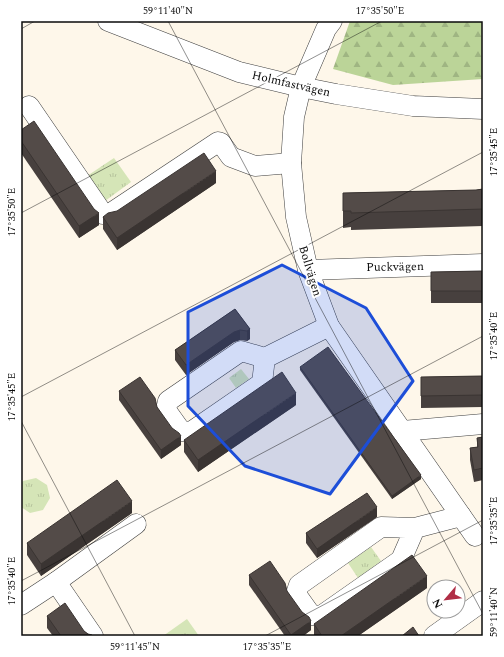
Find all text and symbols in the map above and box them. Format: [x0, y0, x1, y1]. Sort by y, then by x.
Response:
text: 59°11'40"N [143, 3, 193, 19]
text: 17°35'50"E [356, 3, 404, 19]
street label: Holmfastvägen [250, 66, 332, 102]
text: 17°35'45"E [486, 128, 502, 176]
text: 17°35'50"E [4, 188, 20, 236]
street label: Bollvägen [293, 243, 327, 299]
street label: Puckvägen [366, 257, 424, 277]
text: 17°35'40"E [486, 312, 502, 360]
text: 17°35'45"E [4, 373, 20, 421]
text: 17°35'35"E [486, 497, 502, 545]
text: 17°35'40"E [4, 557, 20, 605]
north arrow [426, 579, 466, 619]
text: 59°11'40"N [486, 587, 502, 637]
text: N [428, 595, 447, 611]
text: 59°11'45"N [110, 639, 160, 655]
text: 17°35'35"E [243, 639, 291, 655]

